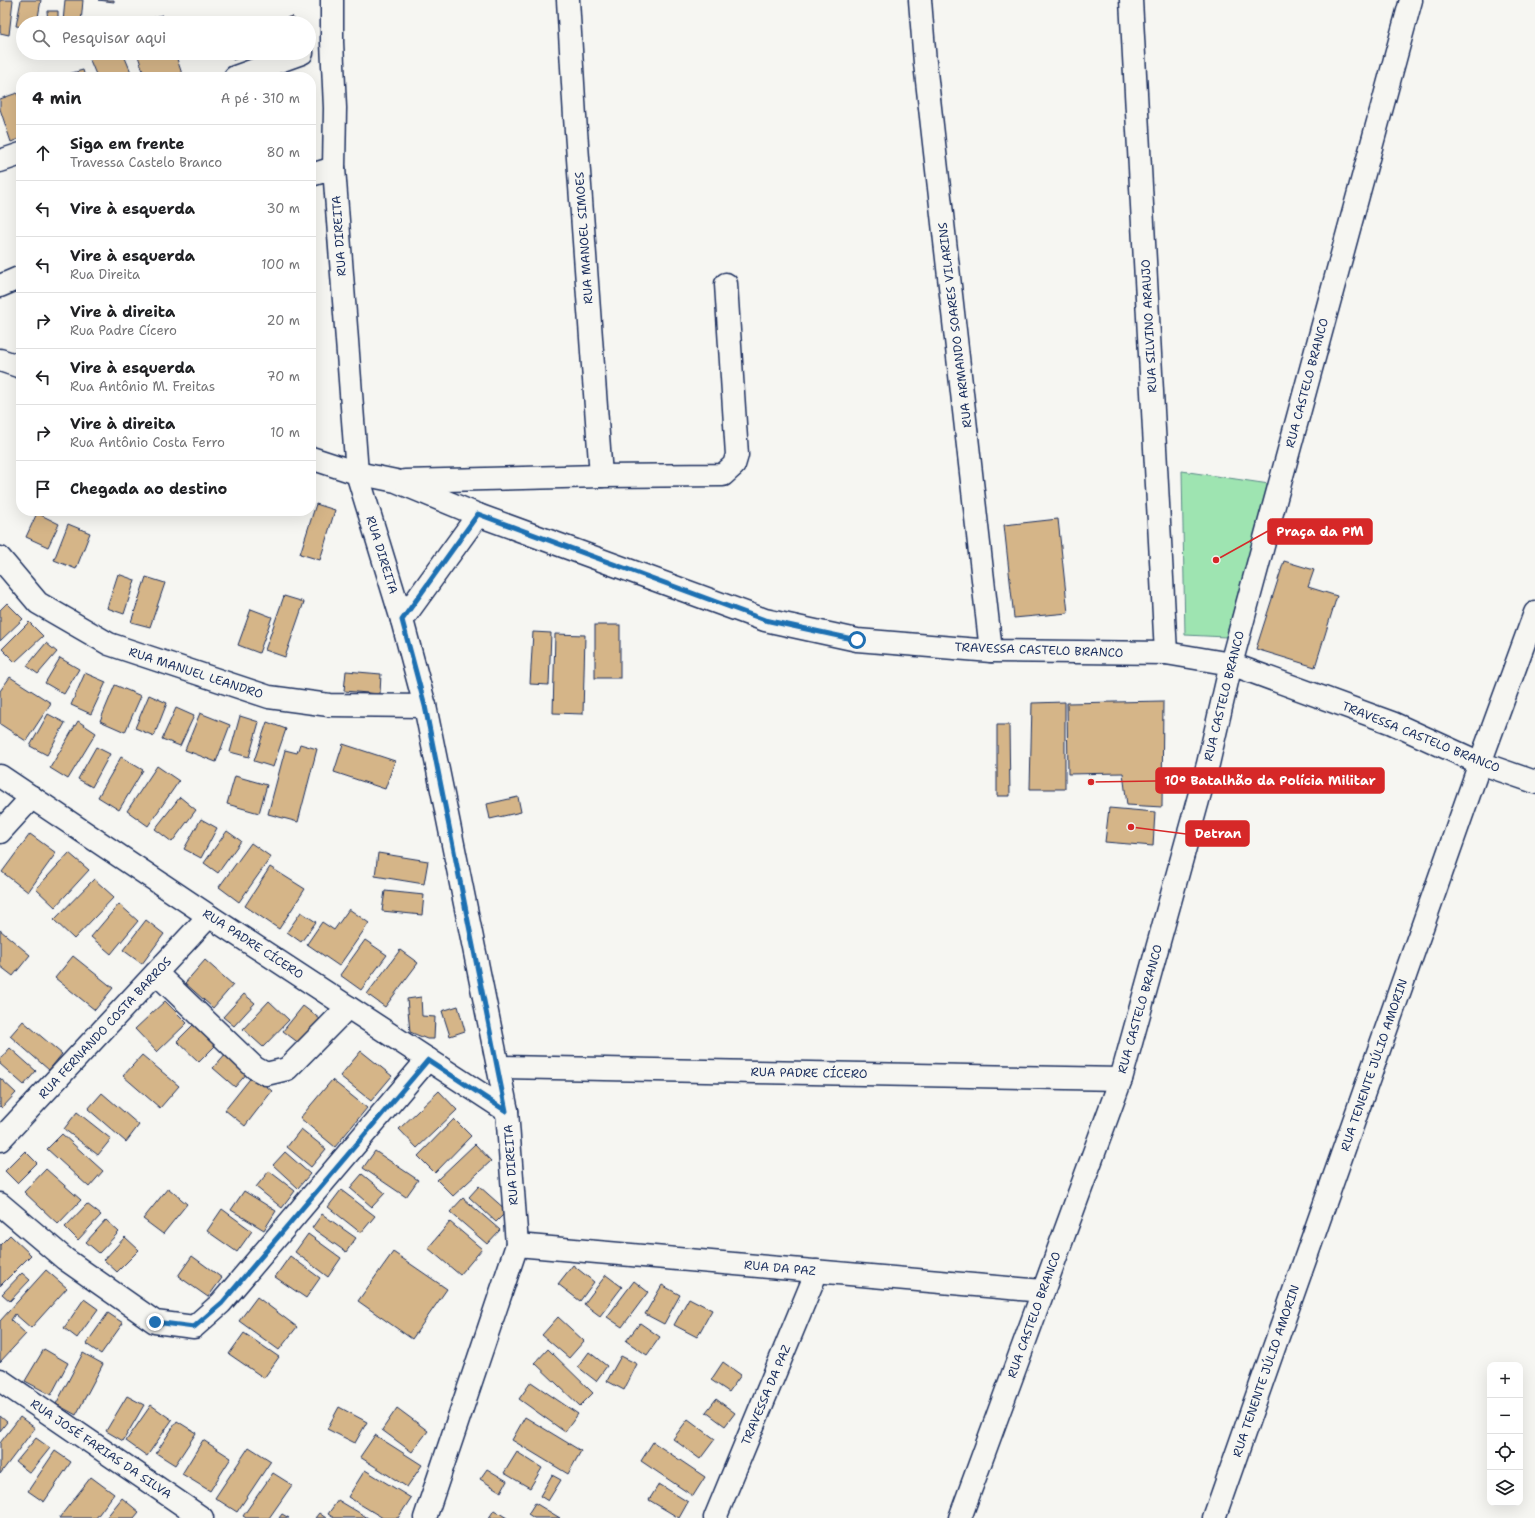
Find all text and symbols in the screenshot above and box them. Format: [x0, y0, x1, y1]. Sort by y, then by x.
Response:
search box [16, 16, 316, 60]
icon: search [30, 27, 52, 49]
text: Pesquisar aqui [62, 28, 166, 48]
text: 4 min [32, 87, 82, 109]
text: A pé · 310 m [221, 90, 300, 107]
text: Siga em frente [70, 134, 185, 154]
icon: ahead [32, 142, 54, 164]
text: 80 m [266, 144, 300, 161]
text: Travessa Castelo Branco [70, 154, 222, 171]
street label: RUA MANOEL SIMOES [571, 171, 597, 305]
street label: RUA DIREITA [328, 195, 350, 277]
icon: left [32, 198, 54, 220]
text: Vire à esquerda [70, 199, 195, 219]
text: 30 m [266, 200, 300, 217]
street label: RUA ARMANDO SOARES VILARINS [934, 221, 976, 429]
text: Vire à esquerda [70, 246, 195, 266]
icon: left [32, 254, 54, 276]
text: 100 m [261, 256, 300, 273]
street label: RUA SILVINO ARAUJO [1138, 259, 1160, 393]
text: Rua Direita [70, 266, 140, 283]
text: Vire à direita [70, 302, 175, 322]
icon: right [32, 310, 54, 332]
text: 20 m [267, 312, 300, 329]
street label: RUA CASTELO BRANCO [1282, 316, 1332, 450]
text: Rua Padre Cícero [70, 322, 177, 339]
text: Vire à esquerda [70, 358, 195, 378]
icon: left [32, 366, 54, 388]
text: 70 m [266, 368, 300, 385]
text: Rua Antônio M. Freitas [70, 378, 215, 395]
text: Vire à direita [70, 414, 175, 434]
icon: right [32, 422, 54, 444]
text: 10 m [270, 424, 300, 441]
text: Rua Antônio Costa Ferro [70, 434, 225, 451]
icon: arrive [32, 478, 54, 500]
text: Chegada ao destino [70, 479, 227, 499]
street label: RUA DIREITA [363, 514, 402, 596]
callout: Praça da PM [1268, 519, 1372, 544]
text: Praça da PM [1276, 523, 1364, 540]
street label: RUA CASTELO BRANCO [1200, 629, 1248, 763]
route start [848, 631, 866, 649]
street label: TRAVESSA CASTELO BRANCO [954, 639, 1124, 661]
street label: RUA MANUEL LEANDRO [127, 644, 265, 702]
street label: TRAVESSA CASTELO BRANCO [1340, 698, 1502, 776]
callout: 10º Batalhão da Polícia Militar [1156, 768, 1384, 793]
text: 10º Batalhão da Polícia Militar [1164, 772, 1376, 789]
callout: Detran [1186, 821, 1249, 846]
text: Detran [1195, 825, 1242, 842]
street label: RUA PADRE CÍCERO [200, 905, 306, 983]
street label: RUA CASTELO BRANCO [1114, 943, 1166, 1075]
street label: RUA FERNANDO COSTA BARROS [35, 954, 175, 1102]
street label: RUA TENENTE JÚLIO AMORIN [1337, 977, 1411, 1153]
street label: RUA PADRE CÍCERO [750, 1064, 868, 1082]
street label: RUA DIREITA [500, 1124, 522, 1206]
street label: RUA CASTELO BRANCO [1004, 1250, 1064, 1380]
street label: RUA DA PAZ [743, 1257, 817, 1279]
street label: RUA TENENTE JÚLIO AMORIN [1229, 1283, 1303, 1459]
route end [146, 1313, 164, 1331]
street label: TRAVESSA DA PAZ [738, 1342, 794, 1448]
map controls [1487, 1362, 1523, 1506]
button: + [1487, 1362, 1523, 1398]
street label: RUA JOSÉ FARIAS DA SILVA [27, 1396, 175, 1503]
button: − [1487, 1398, 1523, 1434]
button: locate [1487, 1434, 1523, 1470]
button: layers [1487, 1470, 1523, 1506]

